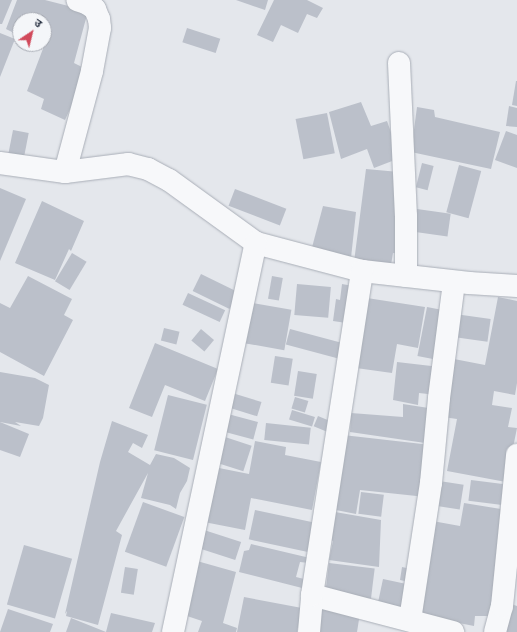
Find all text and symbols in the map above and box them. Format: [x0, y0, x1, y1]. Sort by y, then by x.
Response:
north arrow [12, 12, 52, 52]
text: उ [32, 15, 45, 31]

